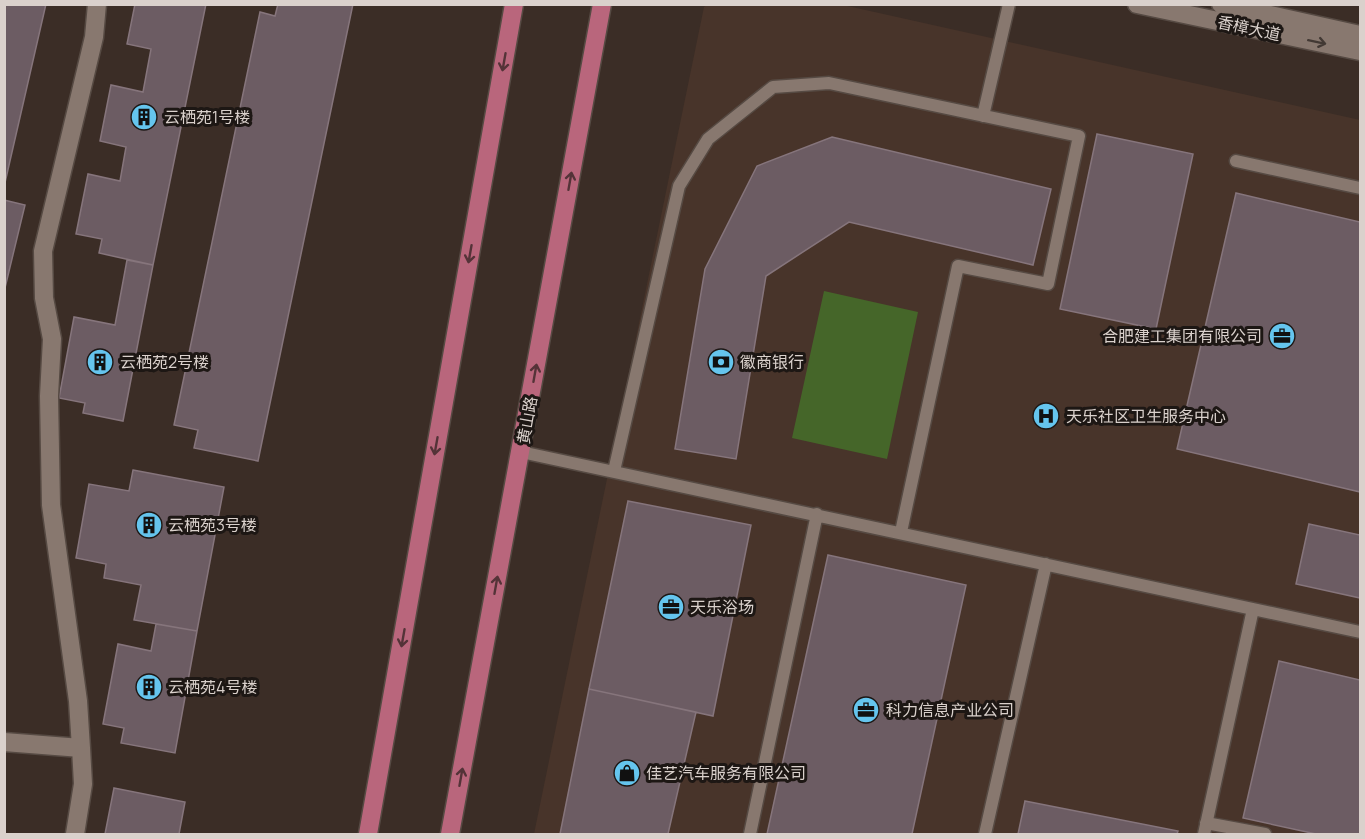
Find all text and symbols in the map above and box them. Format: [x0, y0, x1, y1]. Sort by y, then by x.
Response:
street label: 香樟大道 [1215, 11, 1283, 45]
one-way arrow [1307, 37, 1326, 49]
one-way arrow [498, 52, 509, 71]
building icon: 云栖苑1号楼 [129, 102, 159, 132]
place label: 云栖苑1号楼 [164, 106, 250, 128]
one-way arrow [565, 172, 576, 191]
one-way arrow [464, 244, 475, 264]
office icon: 合肥建工集团有限公司 [1267, 321, 1297, 351]
place label: 合肥建工集团有限公司 [1102, 325, 1262, 347]
building icon: 云栖苑2号楼 [85, 347, 115, 377]
bank icon: 徽商银行 [706, 347, 736, 377]
place label: 云栖苑2号楼 [120, 351, 209, 373]
place label: 徽商银行 [740, 351, 804, 373]
one-way arrow [530, 363, 541, 383]
street label: 黄山路 [512, 394, 542, 446]
hospital icon: 天乐社区卫生服务中心 [1031, 401, 1061, 431]
place label: 天乐社区卫生服务中心 [1066, 405, 1226, 427]
one-way arrow [431, 436, 442, 456]
building icon: 云栖苑3号楼 [134, 510, 164, 540]
place label: 云栖苑3号楼 [168, 514, 257, 536]
one-way arrow [491, 576, 502, 596]
office icon: 天乐浴场 [656, 592, 686, 622]
place label: 天乐浴场 [690, 596, 754, 618]
one-way arrow [397, 628, 408, 648]
building icon: 云栖苑4号楼 [134, 672, 164, 702]
place label: 云栖苑4号楼 [168, 676, 257, 698]
office icon: 科力信息产业公司 [851, 695, 881, 725]
place label: 科力信息产业公司 [886, 699, 1014, 721]
shop icon: 佳艺汽车服务有限公司 [612, 758, 642, 788]
place label: 佳艺汽车服务有限公司 [646, 762, 806, 784]
one-way arrow [456, 768, 467, 787]

